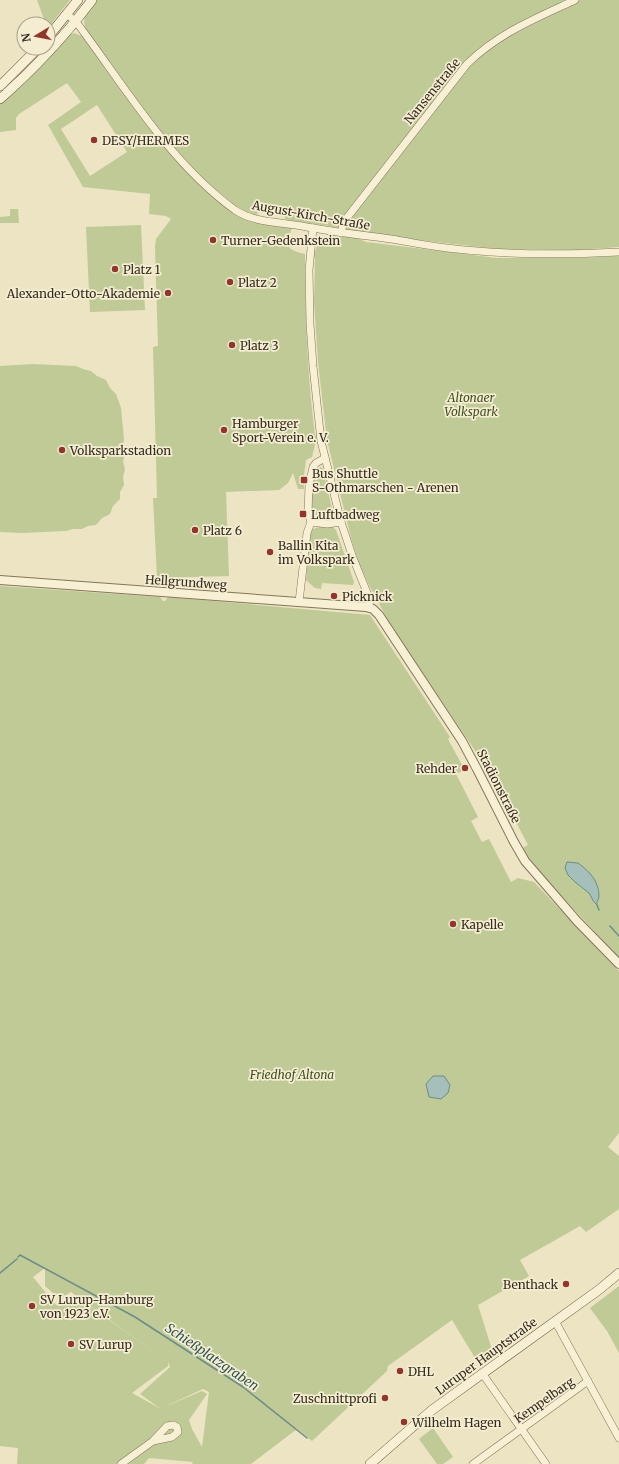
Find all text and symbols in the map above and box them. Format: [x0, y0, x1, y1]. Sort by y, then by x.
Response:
north arrow [16, 16, 56, 56]
text: N [18, 32, 34, 43]
street label: Nansenstraße [401, 55, 463, 127]
place label: DESY/HERMES [102, 133, 189, 148]
marker: DESY/HERMES [89, 135, 99, 145]
street label: August-Kirch-Straße [250, 197, 371, 233]
place label: Turner-Gedenkstein [221, 233, 340, 248]
marker: Turner-Gedenkstein [208, 235, 218, 245]
place label: Platz 1 [123, 262, 161, 277]
marker: Platz 1 [110, 264, 120, 274]
place label: Platz 2 [238, 275, 277, 290]
marker: Platz 2 [225, 277, 235, 287]
place label: Alexander-Otto-Akademie [6, 286, 160, 301]
marker: Alexander-Otto-Akademie [163, 288, 173, 298]
place label: Platz 3 [240, 338, 279, 353]
marker: Platz 3 [227, 340, 237, 350]
park label: Altonaer Volkspark [444, 390, 498, 419]
place label: Hamburger Sport-Verein e. V. [232, 416, 329, 445]
marker: Hamburger Sport-Verein e. V. [219, 425, 229, 435]
place label: Volksparkstadion [69, 443, 171, 458]
marker: Volksparkstadion [57, 445, 67, 455]
place label: Bus Shuttle S-Othmarschen - Arenen [312, 466, 459, 495]
marker: Bus Shuttle S-Othmarschen - Arenen [299, 475, 309, 485]
place label: Luftbadweg [311, 507, 380, 522]
marker: Luftbadweg [298, 509, 308, 519]
place label: Platz 6 [203, 523, 242, 538]
marker: Platz 6 [190, 525, 200, 535]
place label: Ballin Kita im Volkspark [278, 538, 355, 567]
marker: Ballin Kita im Volkspark [265, 547, 275, 557]
street label: Hellgrundweg [145, 572, 228, 592]
place label: Picknick [342, 589, 393, 604]
marker: Picknick [329, 591, 339, 601]
street label: Stadionstraße [474, 747, 524, 825]
place label: Rehder [416, 761, 458, 776]
marker: Rehder [460, 763, 470, 773]
place label: Kapelle [461, 917, 504, 932]
marker: Kapelle [448, 919, 458, 929]
park label: Friedhof Altona [249, 1067, 334, 1082]
place label: Benthack [503, 1277, 558, 1292]
marker: Benthack [561, 1279, 571, 1289]
place label: SV Lurup-Hamburg von 1923 e.V. [39, 1292, 154, 1321]
marker: SV Lurup-Hamburg von 1923 e.V. [27, 1301, 37, 1311]
street label: Luruper Hauptstraße [432, 1314, 540, 1398]
water label: Schießplatzgraben [162, 1319, 262, 1395]
place label: SV Lurup [79, 1337, 132, 1352]
marker: SV Lurup [66, 1339, 76, 1349]
place label: DHL [408, 1364, 434, 1379]
marker: DHL [395, 1366, 405, 1376]
street label: Kempelbarg [511, 1373, 578, 1426]
place label: Zuschnittprofi [293, 1391, 377, 1406]
marker: Zuschnittprofi [380, 1393, 390, 1403]
place label: Wilhelm Hagen [411, 1415, 501, 1430]
marker: Wilhelm Hagen [399, 1417, 409, 1427]

